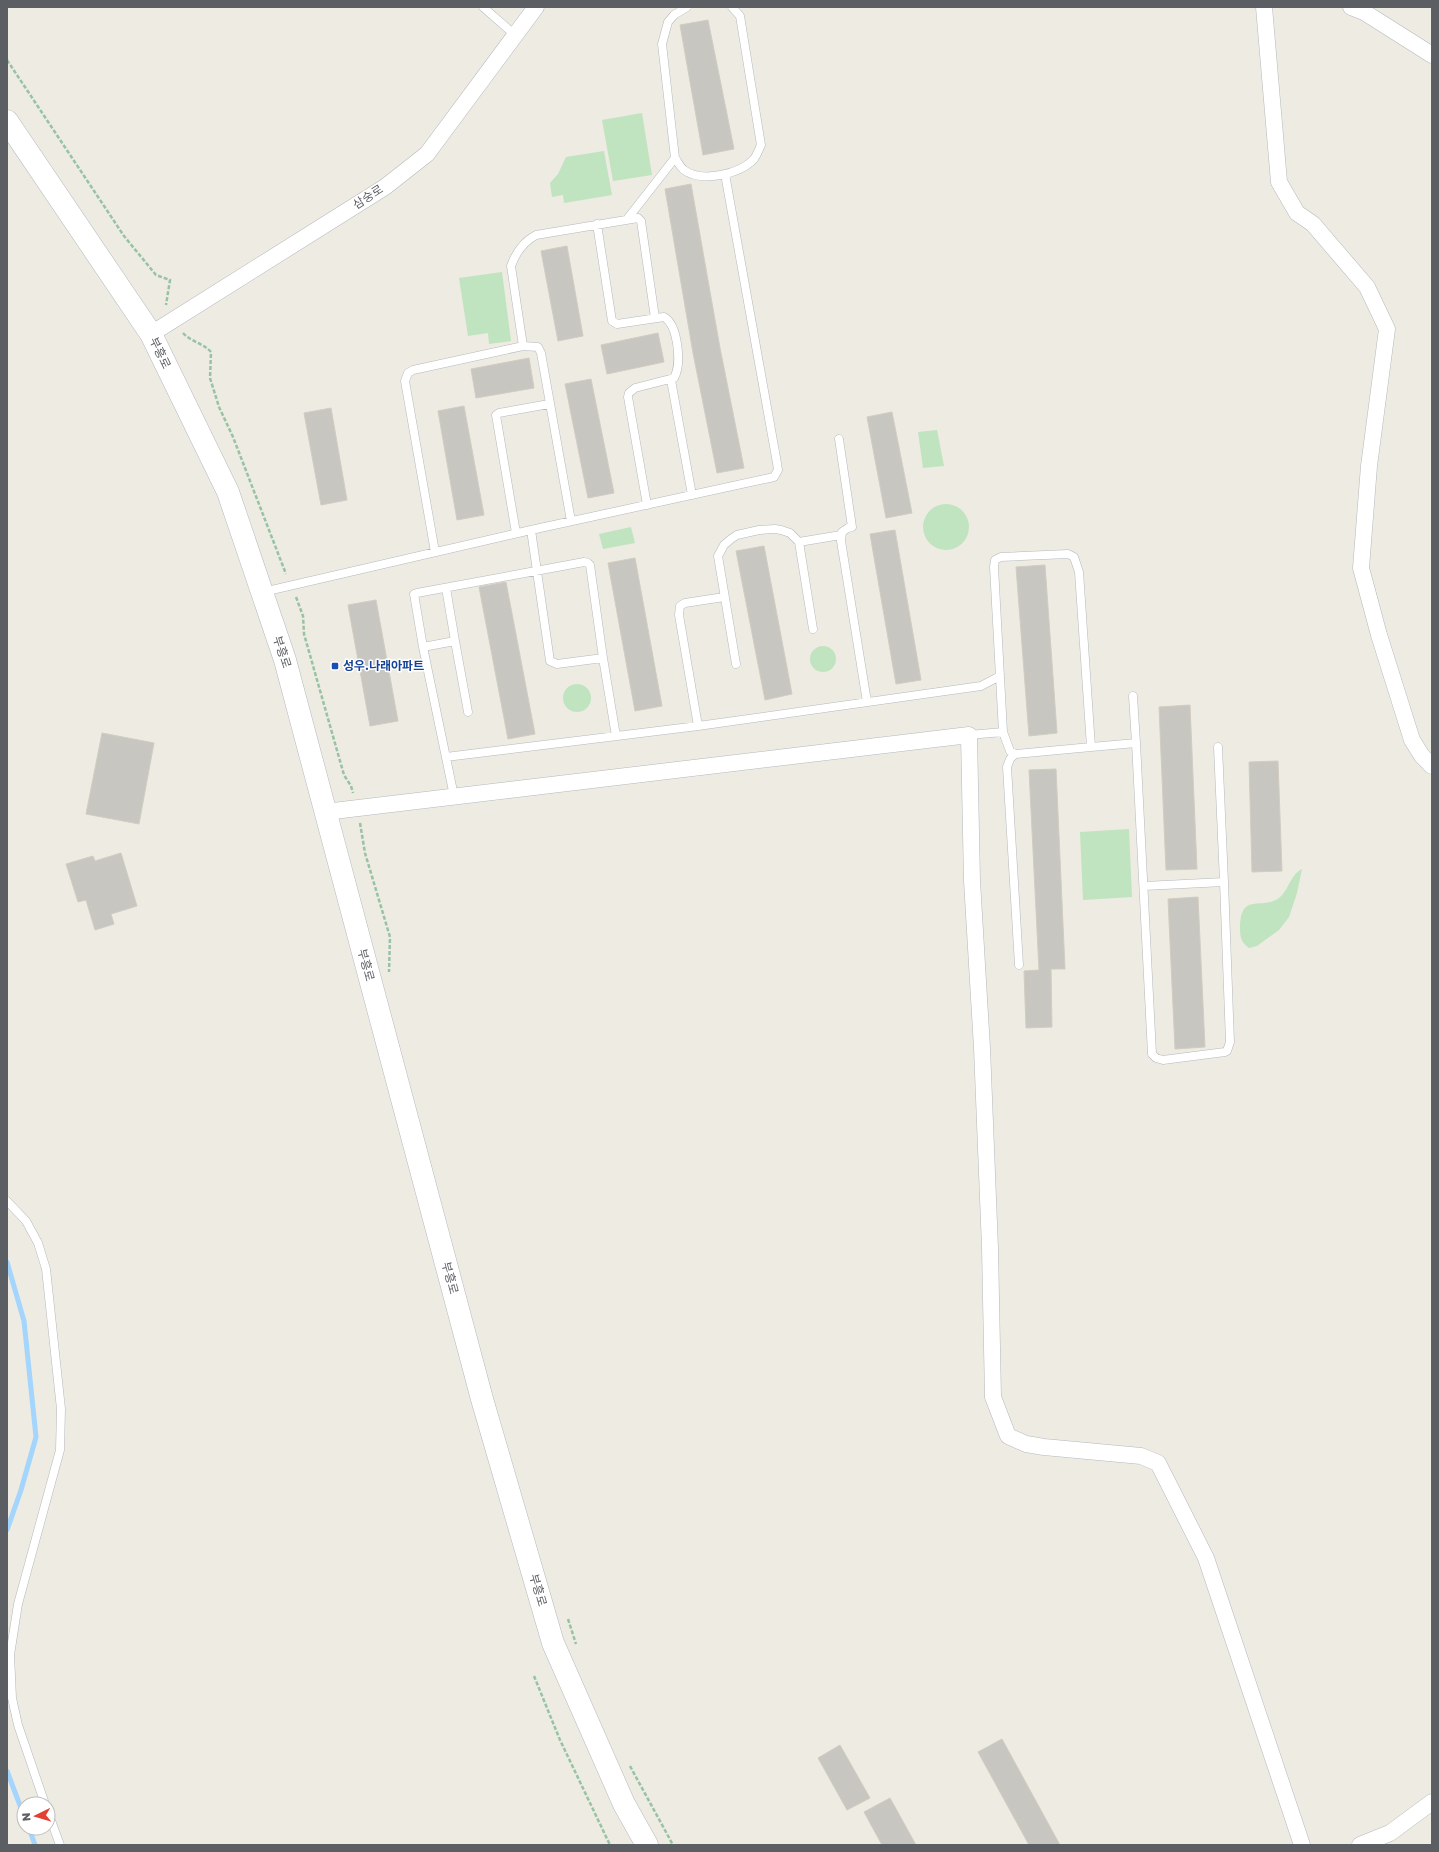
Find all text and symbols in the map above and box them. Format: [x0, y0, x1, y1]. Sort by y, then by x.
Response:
street label: 삼숭로 [350, 181, 386, 212]
street label: 부흥로 [146, 335, 174, 371]
street label: 부흥로 [270, 634, 295, 670]
place label: 성우.나래아파트 [343, 658, 424, 673]
marker: 성우.나래아파트 [330, 661, 340, 671]
street label: 부흥로 [355, 947, 378, 983]
street label: 부흥로 [439, 1260, 462, 1296]
street label: 부흥로 [527, 1572, 550, 1608]
north arrow [16, 1796, 56, 1836]
text: N [19, 1812, 32, 1822]

